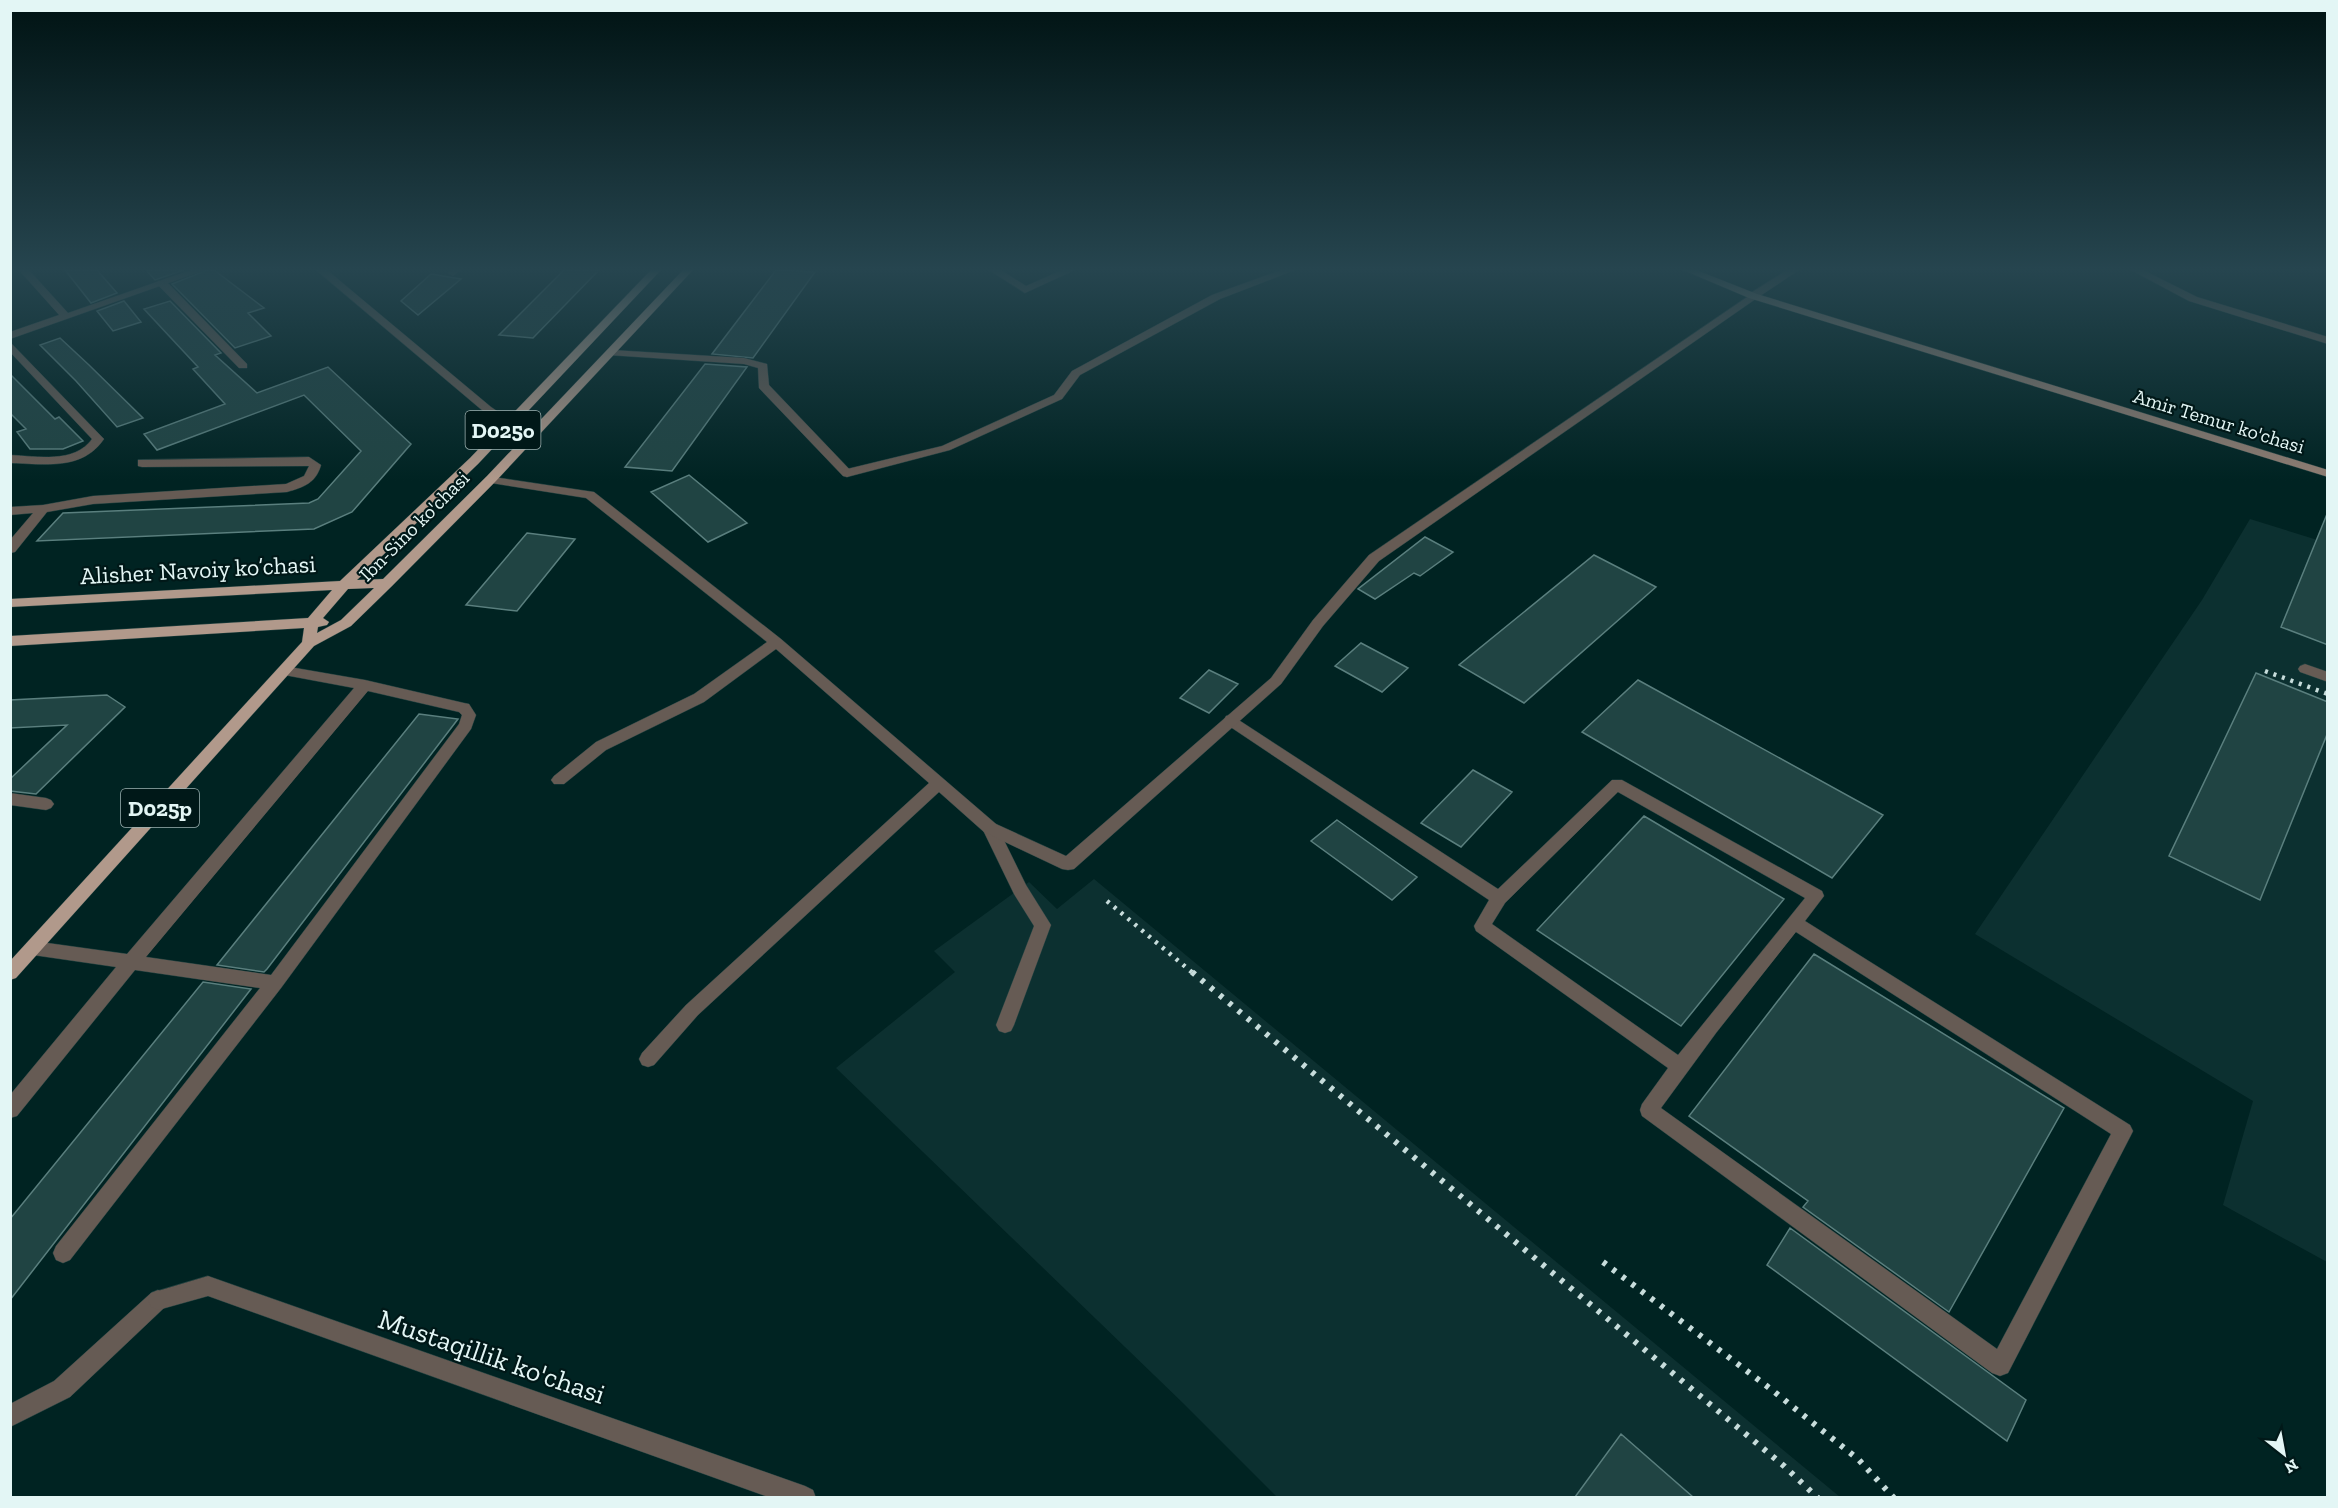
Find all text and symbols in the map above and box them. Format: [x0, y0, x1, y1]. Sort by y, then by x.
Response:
street label: Amir Temur ko'chasi [2130, 384, 2308, 459]
road number: D025o [466, 411, 540, 449]
street label: Ibn-Sino ko'chasi [354, 466, 474, 586]
street label: Alisher Navoiy ko’chasi [79, 549, 317, 590]
road number: D025p [121, 789, 199, 827]
street label: Mustaqillik ko'chasi [374, 1302, 610, 1411]
north arrow [2254, 1424, 2314, 1484]
text: N [2281, 1455, 2302, 1478]

